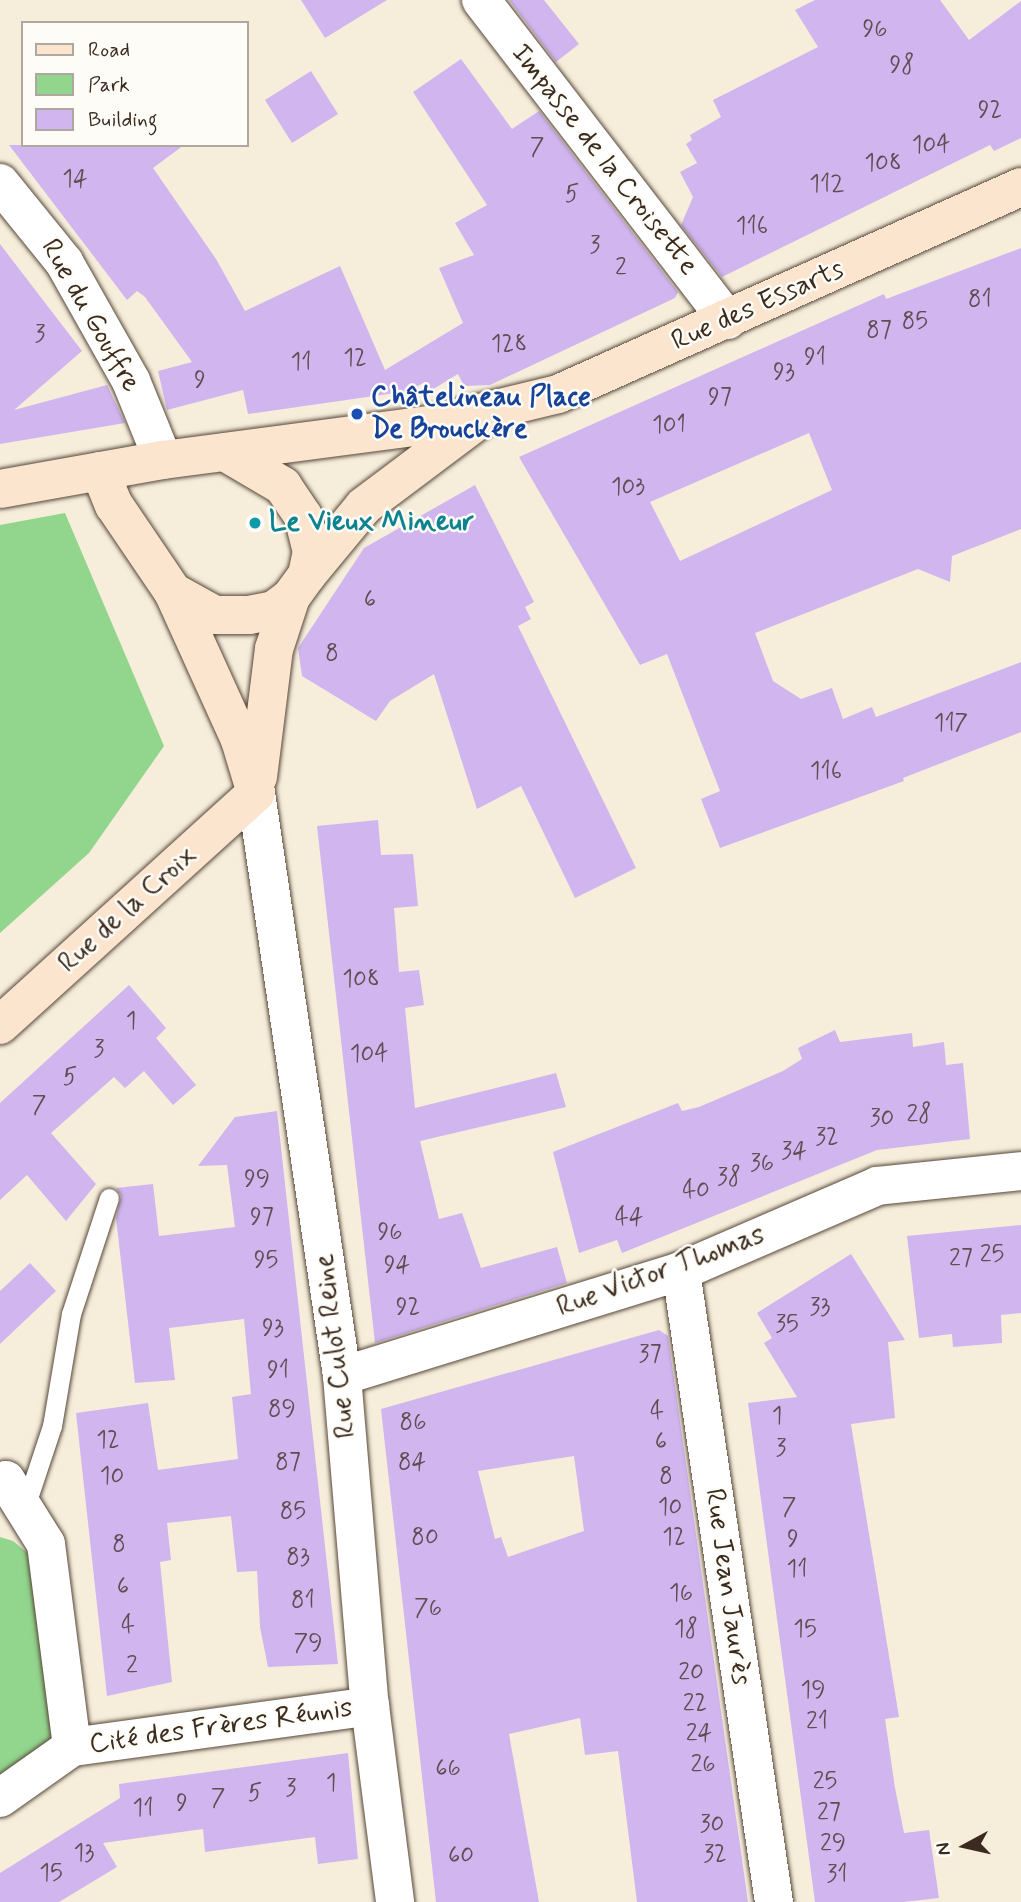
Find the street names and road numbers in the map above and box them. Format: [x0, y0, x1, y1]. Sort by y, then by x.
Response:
street label: Impasse de la Croisette [503, 37, 705, 283]
street label: Rue du Gouffre [33, 235, 147, 397]
street label: Rue des Essarts [663, 252, 853, 360]
street label: Rue de la Croix [51, 838, 205, 982]
street label: Rue Victor Thomas [554, 1219, 768, 1325]
street label: Rue Culot Reine [308, 1253, 364, 1439]
street label: Rue Jean Jaurès [697, 1489, 757, 1685]
street label: Cité des Frères Réunis [89, 1692, 353, 1762]

